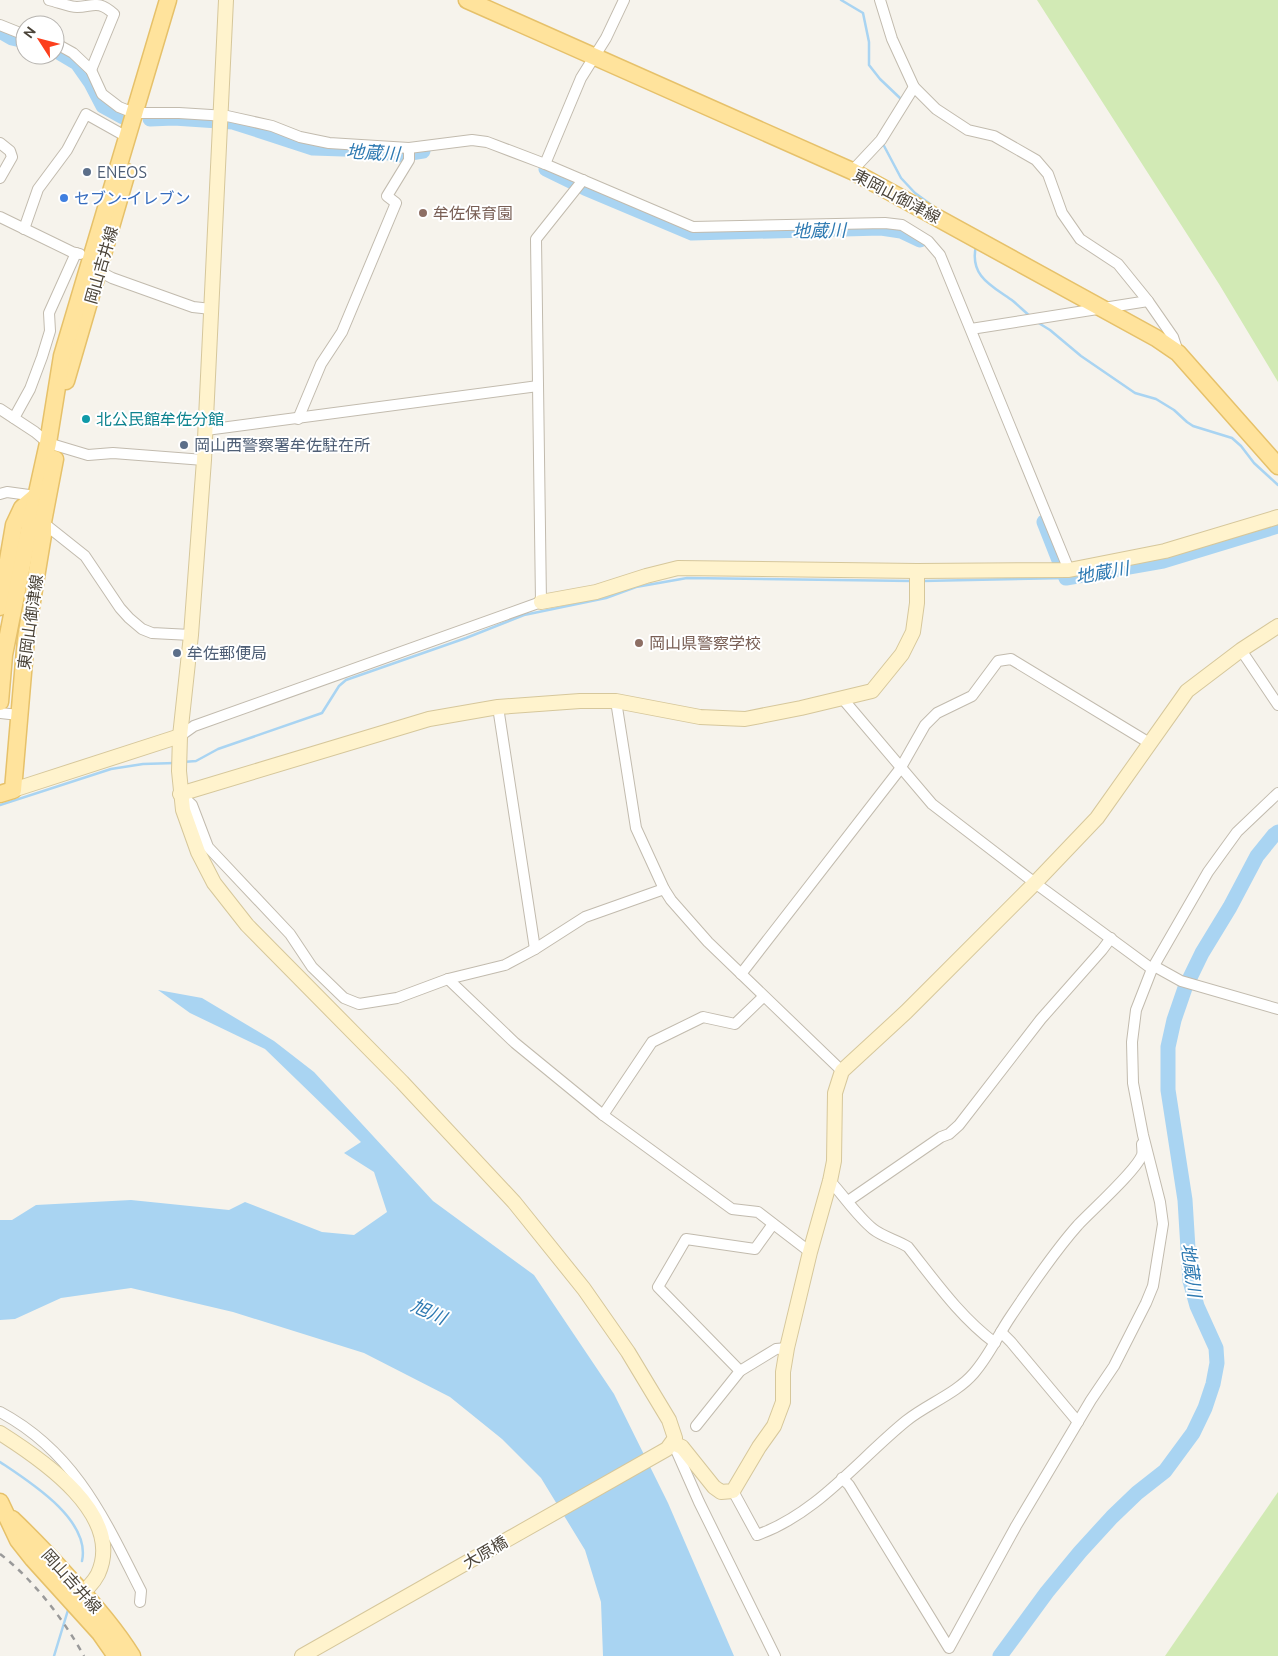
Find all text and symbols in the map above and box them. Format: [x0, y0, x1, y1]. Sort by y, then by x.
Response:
north arrow [15, 15, 65, 65]
text: N [20, 23, 39, 41]
water label: 地蔵川 [346, 141, 402, 164]
place label: ENEOS [97, 163, 147, 181]
marker: ENEOS [81, 166, 93, 178]
street label: 東岡山御津線 [850, 166, 944, 226]
place label: セブン-イレブン [74, 189, 191, 207]
marker: セブン-イレブン [58, 192, 70, 204]
place label: 牟佐保育園 [433, 204, 513, 222]
marker: 牟佐保育園 [417, 207, 429, 219]
water label: 地蔵川 [792, 219, 848, 240]
street label: 岡山吉井線 [81, 224, 121, 306]
place label: 北公民館牟佐分館 [96, 410, 224, 428]
marker: 北公民館牟佐分館 [80, 413, 92, 425]
place label: 岡山西警察署牟佐駐在所 [194, 436, 370, 454]
marker: 岡山西警察署牟佐駐在所 [178, 439, 190, 451]
water label: 地蔵川 [1074, 557, 1132, 587]
street label: 東岡山御津線 [14, 573, 46, 671]
place label: 岡山県警察学校 [649, 634, 761, 652]
marker: 岡山県警察学校 [633, 637, 645, 649]
place label: 牟佐郵便局 [187, 644, 267, 662]
marker: 牟佐郵便局 [171, 647, 183, 659]
water label: 地蔵川 [1178, 1242, 1206, 1300]
water label: 旭川 [408, 1295, 451, 1328]
street label: 大原橋 [460, 1532, 510, 1572]
street label: 岡山吉井線 [39, 1545, 105, 1617]

